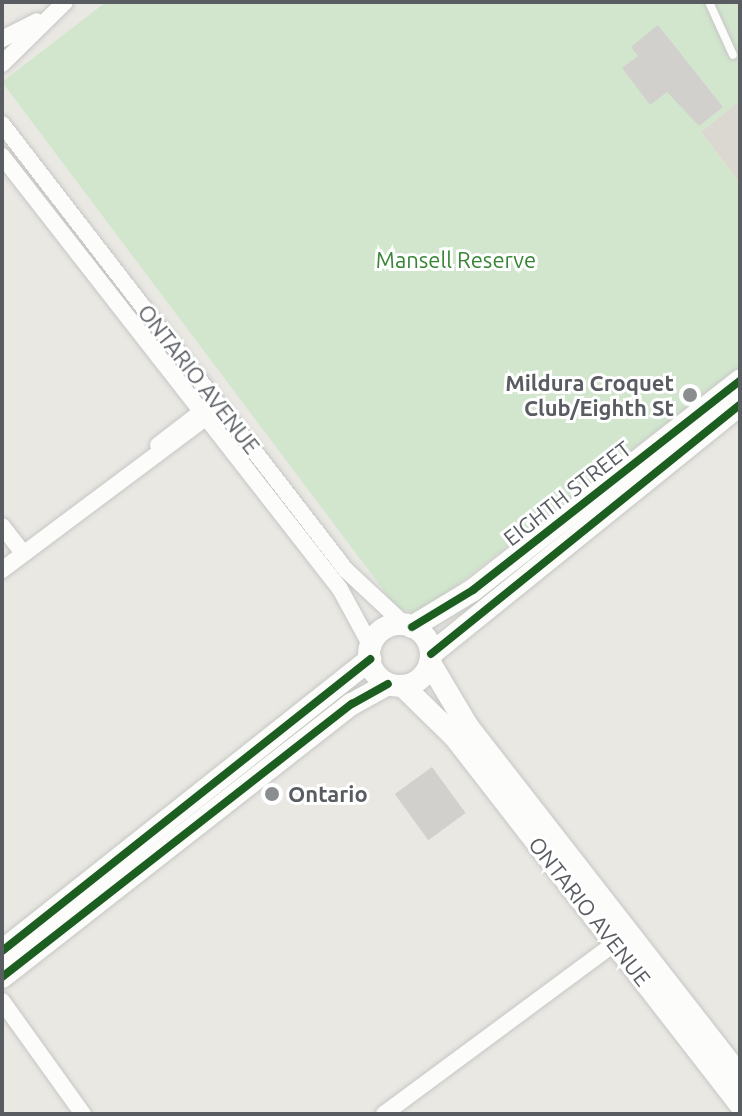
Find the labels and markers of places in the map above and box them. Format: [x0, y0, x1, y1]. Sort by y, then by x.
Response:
place label: Mildura Croquet Club/Eighth St [505, 369, 674, 420]
marker: Mildura Croquet Club/Eighth St [681, 386, 699, 404]
place label: Ontario [288, 781, 368, 807]
marker: Ontario [263, 785, 281, 803]

